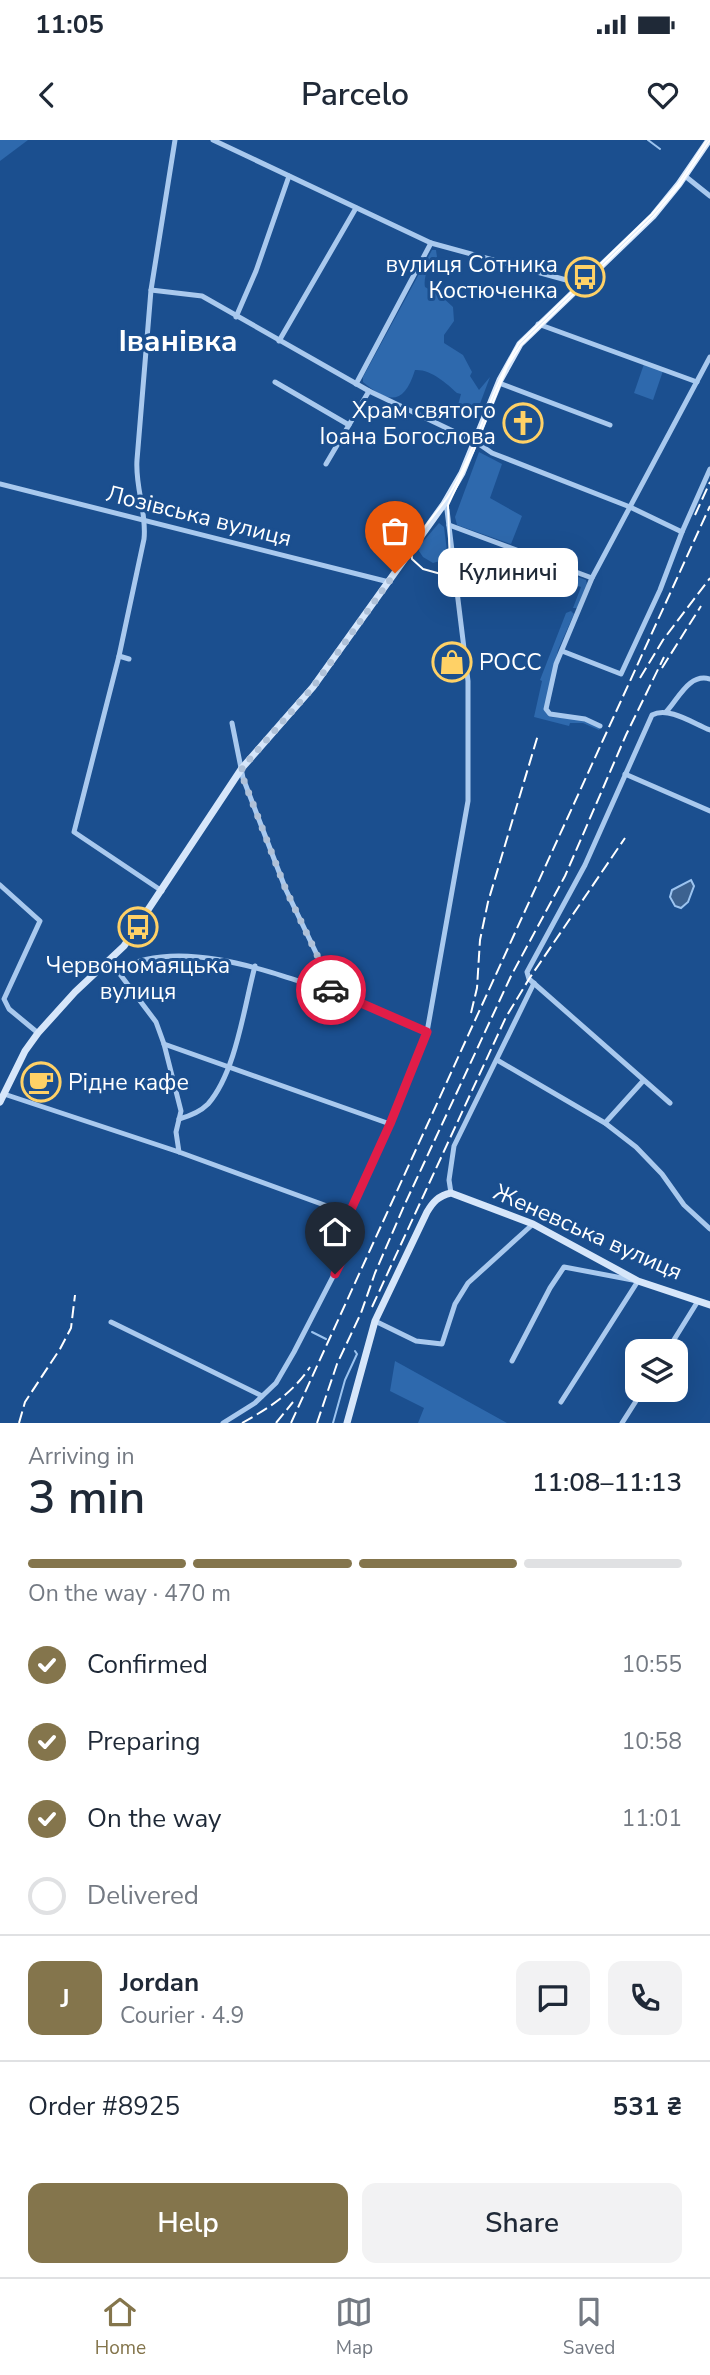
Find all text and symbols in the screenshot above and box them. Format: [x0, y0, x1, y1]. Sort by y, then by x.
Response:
text: 11:05 [35, 7, 104, 42]
text: Parcelo [301, 73, 409, 116]
icon: back [28, 76, 66, 114]
icon: heart [644, 76, 682, 114]
place label: вулиця Сотника Костюченка [385, 249, 558, 306]
bus stop icon: вулиця Сотника Костюченка [564, 256, 606, 298]
district label: Іванівка [118, 321, 238, 362]
place label: Храм святого Іоана Богослова [320, 395, 496, 452]
church icon: Храм святого Іоана Богослова [502, 402, 544, 444]
street label: Лозівська вулиця [103, 478, 295, 554]
pin [365, 501, 425, 573]
icon: bag [376, 512, 414, 550]
callout: Кулиничі [437, 548, 577, 598]
text: Кулиничі [458, 557, 558, 588]
shop icon: РОСС [431, 641, 473, 683]
place label: РОСС [479, 647, 542, 678]
bus stop icon: Червономаяцька вулиця [117, 906, 159, 948]
place label: Червономаяцька вулиця [46, 950, 230, 1007]
courier [296, 955, 366, 1025]
icon: car [312, 971, 350, 1009]
cafe icon: Рідне кафе [20, 1061, 62, 1103]
place label: Рідне кафе [68, 1067, 189, 1098]
street label: Женевська вулиця [489, 1176, 687, 1288]
pin [305, 1202, 365, 1274]
icon: home [316, 1213, 354, 1251]
map controls [625, 1339, 688, 1402]
button: layers [625, 1339, 688, 1402]
text: Arriving in [28, 1441, 135, 1472]
text: 11:08–11:13 [532, 1465, 682, 1500]
text: 3 min [28, 1466, 145, 1529]
text: On the way · 470 m [28, 1578, 231, 1609]
icon: check [28, 1646, 66, 1684]
text: Confirmed [87, 1647, 208, 1682]
text: 10:55 [622, 1649, 682, 1680]
icon: check [28, 1723, 66, 1761]
text: Preparing [87, 1724, 200, 1759]
text: 10:58 [622, 1726, 682, 1757]
icon: check [28, 1800, 66, 1838]
text: On the way [87, 1801, 221, 1836]
text: 11:01 [622, 1803, 682, 1834]
text: Delivered [87, 1878, 199, 1913]
button: chat [516, 1961, 590, 2035]
button: phone [608, 1961, 682, 2035]
text: Jordan [120, 1965, 199, 2000]
text: J [60, 1981, 70, 2016]
text: Courier · 4.9 [120, 2000, 244, 2031]
text: Order #8925 [28, 2089, 180, 2124]
text: 531 ₴ [613, 2089, 682, 2124]
button: Help [28, 2183, 348, 2263]
button: Share [362, 2183, 682, 2263]
tab: Home [95, 2293, 146, 2361]
tab: Map [335, 2293, 373, 2361]
tab: Saved [563, 2293, 615, 2361]

